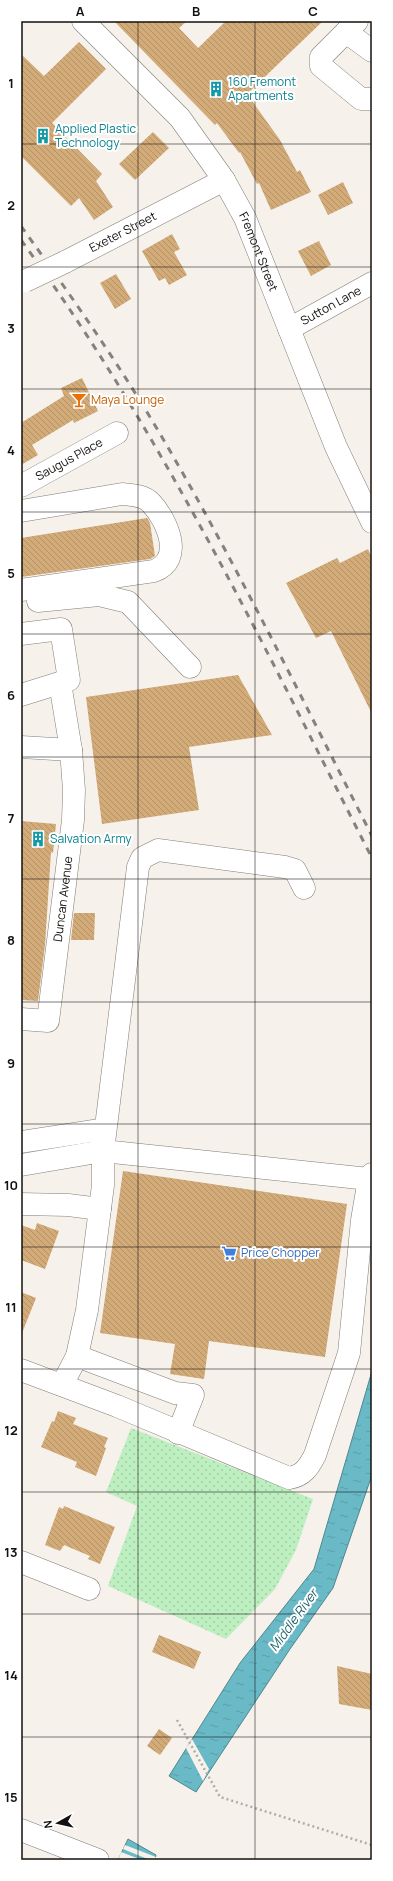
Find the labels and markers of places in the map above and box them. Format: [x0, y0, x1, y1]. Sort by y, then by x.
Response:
place label: 160 Fremont Apartments [228, 73, 296, 104]
building icon: 160 Fremont Apartments [207, 80, 225, 98]
place label: Applied Plastic Technology [55, 120, 137, 151]
building icon: Applied Plastic Technology [34, 127, 52, 145]
bar icon: Maya Lounge [70, 391, 88, 409]
place label: Maya Lounge [91, 391, 164, 408]
building icon: Salvation Army [29, 830, 47, 848]
place label: Salvation Army [50, 830, 132, 847]
supermarket icon: Price Chopper [220, 1244, 238, 1262]
place label: Price Chopper [241, 1244, 320, 1261]

